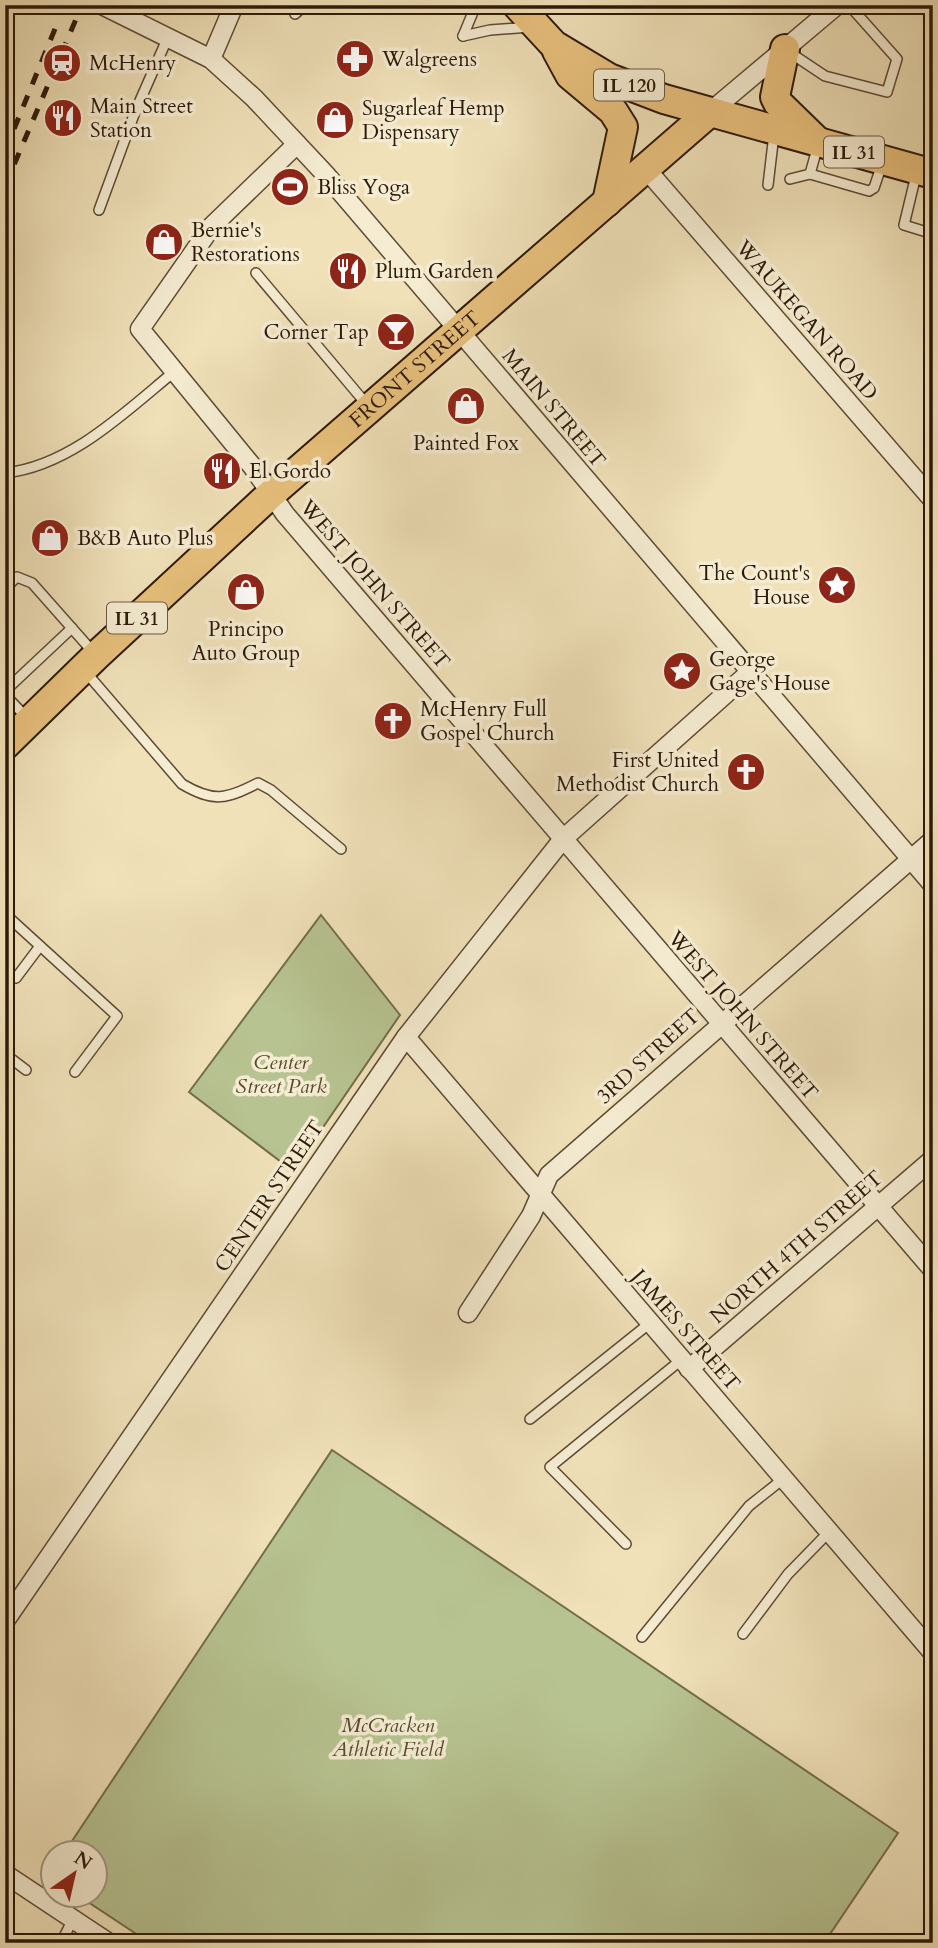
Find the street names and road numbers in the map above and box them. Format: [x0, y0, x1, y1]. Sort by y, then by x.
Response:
road number: IL 120 [594, 69, 664, 100]
road number: IL 31 [824, 136, 884, 168]
street label: WAUKEGAN ROAD [728, 233, 884, 407]
street label: FRONT STREET [343, 304, 487, 435]
street label: MAIN STREET [495, 343, 612, 474]
street label: WEST JOHN STREET [292, 493, 456, 675]
road number: IL 31 [107, 603, 167, 634]
street label: WEST JOHN STREET [660, 924, 824, 1106]
street label: 3RD STREET [590, 1002, 706, 1111]
street label: CENTER STREET [208, 1115, 331, 1278]
street label: NORTH 4TH STREET [704, 1164, 889, 1331]
street label: JAMES STREET [623, 1261, 747, 1397]

